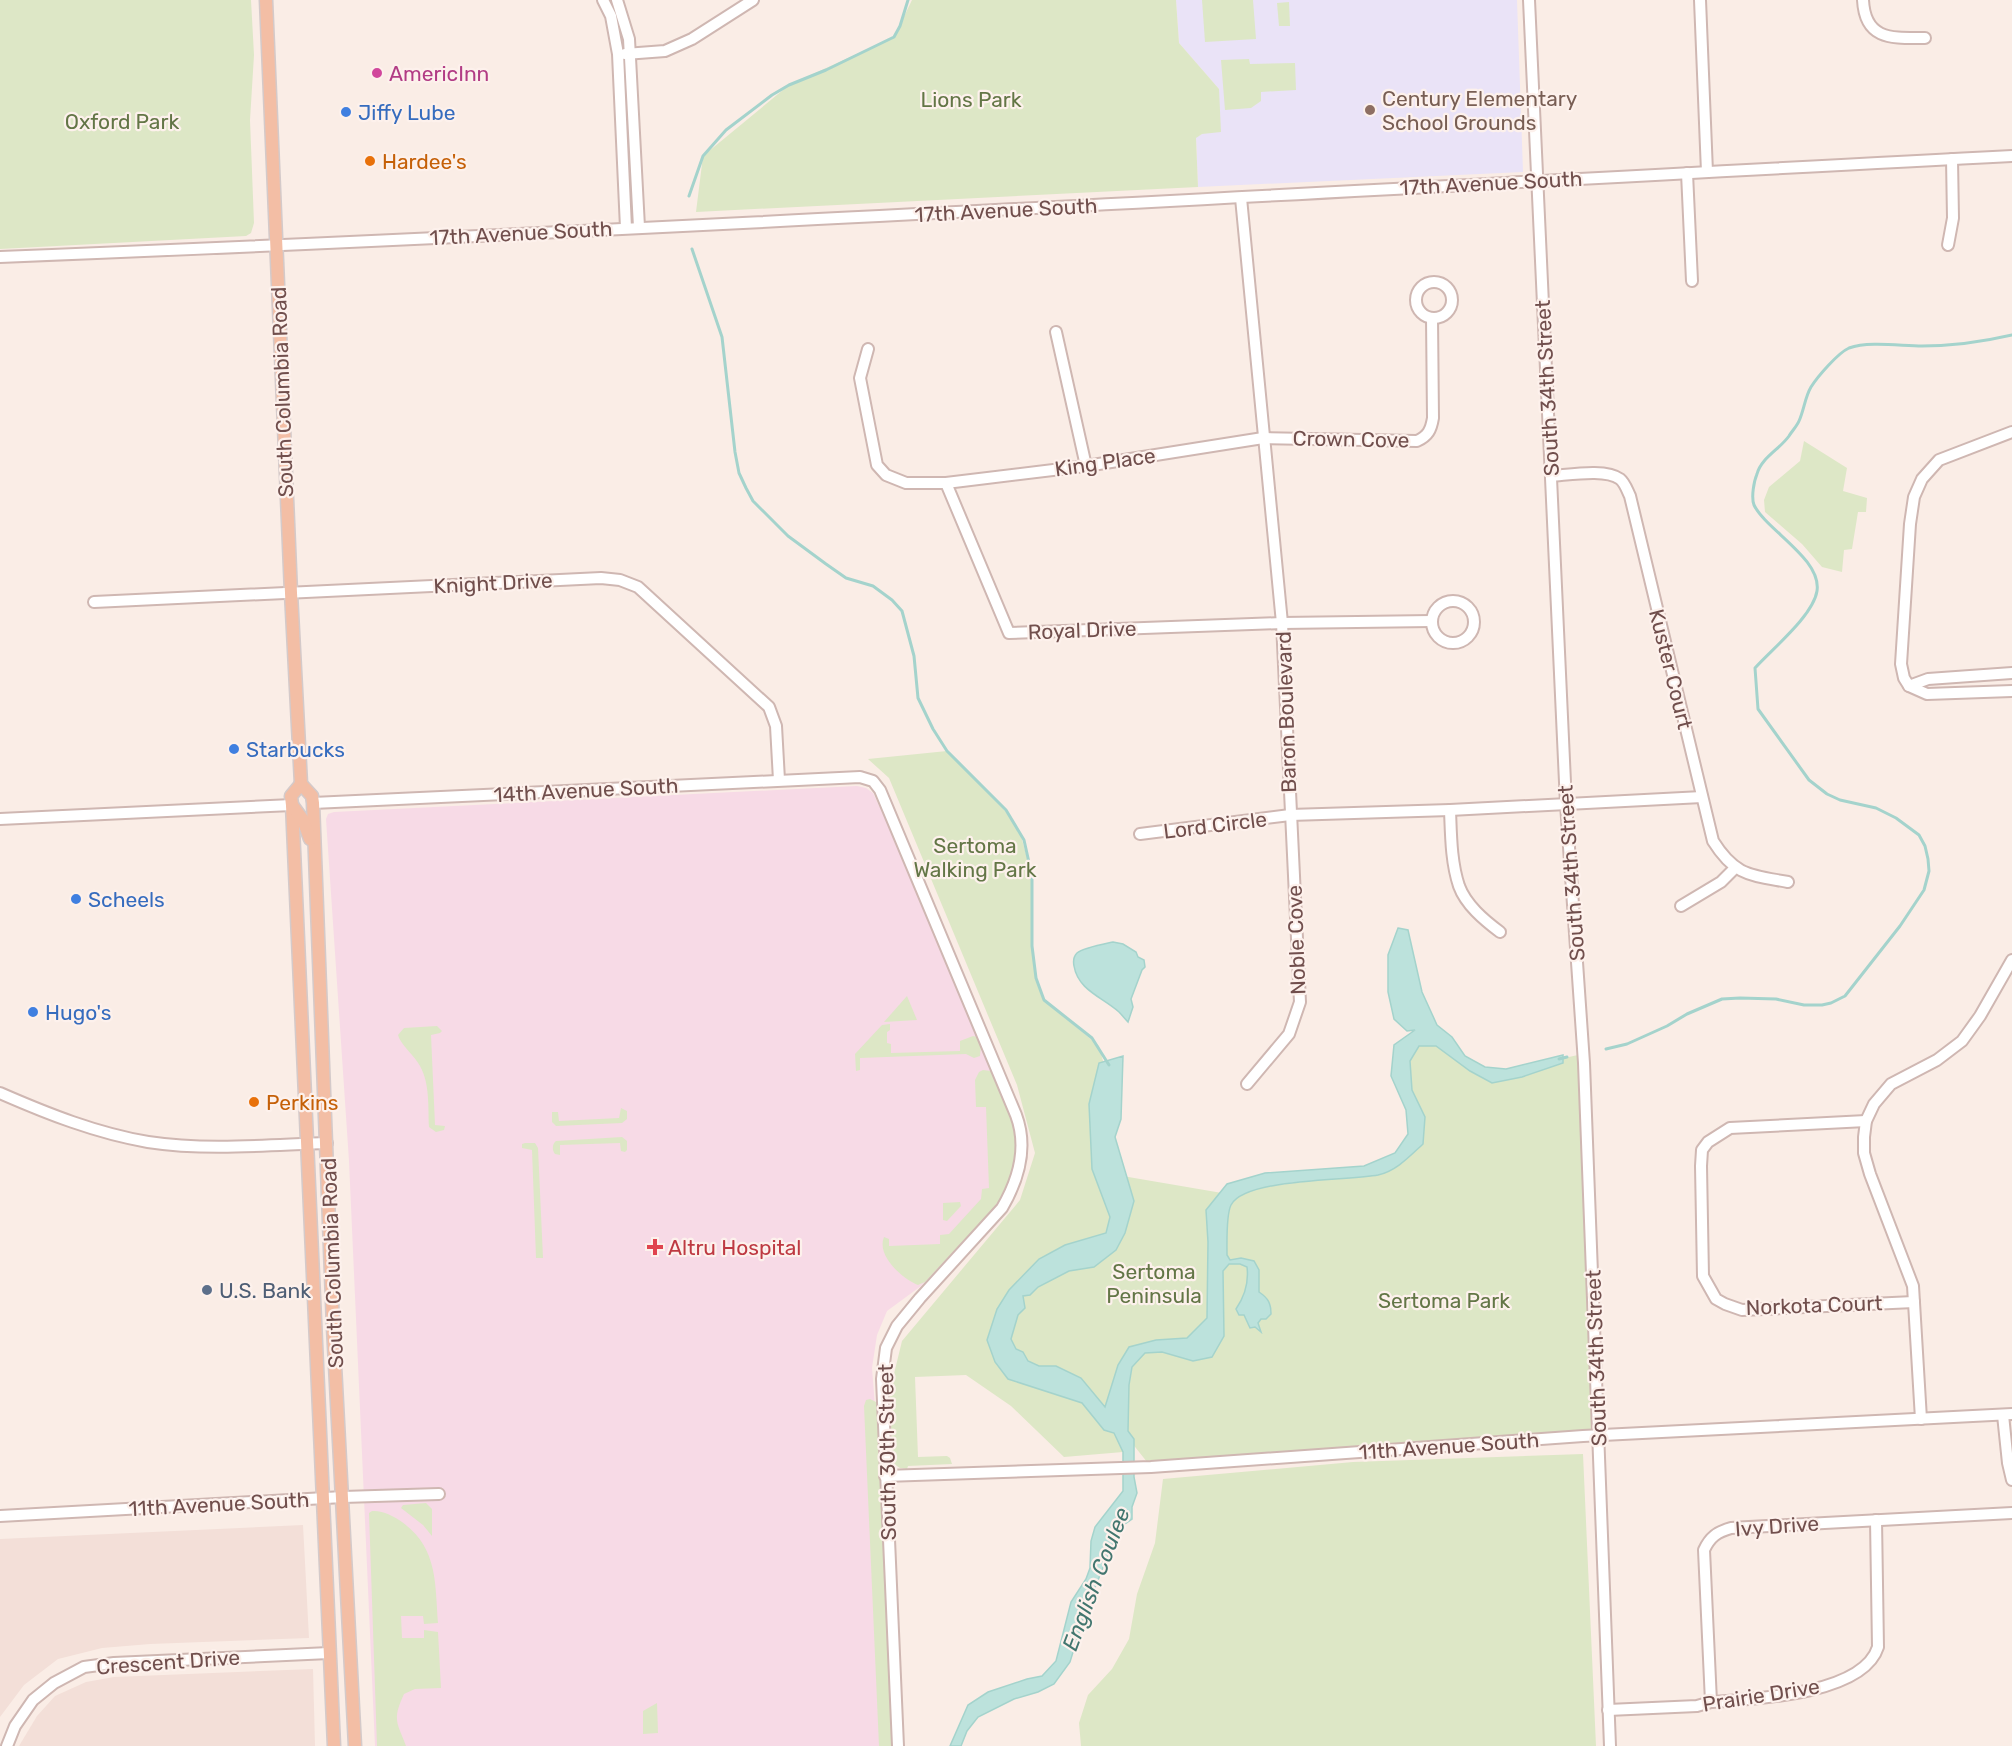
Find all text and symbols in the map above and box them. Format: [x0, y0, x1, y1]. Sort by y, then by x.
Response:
place label: AmericInn [389, 61, 489, 86]
marker: AmericInn [370, 66, 384, 80]
place label: Century Elementary School Grounds [1382, 86, 1578, 135]
park label: Lions Park [920, 87, 1022, 112]
place label: Jiffy Lube [358, 100, 455, 125]
marker: Century Elementary School Grounds [1363, 103, 1377, 117]
marker: Jiffy Lube [339, 105, 353, 119]
park label: Oxford Park [65, 109, 179, 134]
place label: Hardee's [382, 149, 467, 174]
marker: Hardee's [363, 154, 377, 168]
street label: 17th Avenue South [1399, 166, 1583, 200]
street label: 17th Avenue South [914, 193, 1098, 227]
street label: 17th Avenue South [429, 216, 613, 250]
street label: South Columbia Road [266, 286, 298, 498]
street label: South 34th Street [1530, 299, 1564, 477]
street label: Crown Cove [1292, 425, 1410, 453]
street label: King Place [1053, 443, 1157, 481]
street label: Knight Drive [433, 567, 553, 599]
street label: Kuster Court [1644, 606, 1698, 732]
street label: Royal Drive [1027, 616, 1137, 644]
street label: Baron Boulevard [1271, 631, 1301, 793]
place label: Starbucks [246, 737, 345, 762]
marker: Starbucks [227, 742, 241, 756]
street label: 14th Avenue South [493, 773, 679, 807]
street label: South 34th Street [1552, 784, 1590, 962]
street label: Lord Circle [1162, 806, 1268, 844]
park label: Sertoma Walking Park [913, 833, 1037, 882]
street label: Noble Cove [1282, 885, 1310, 995]
place label: Scheels [88, 887, 165, 912]
marker: Scheels [69, 892, 83, 906]
place label: Hugo's [45, 1000, 111, 1025]
marker: Hugo's [26, 1005, 40, 1019]
place label: Perkins [266, 1090, 338, 1115]
marker: Perkins [247, 1095, 261, 1109]
street label: South Columbia Road [316, 1157, 348, 1369]
place label: Altru Hospital [668, 1235, 801, 1260]
marker: Altru Hospital [646, 1238, 664, 1256]
park label: Sertoma Peninsula [1106, 1259, 1202, 1308]
street label: South 34th Street [1580, 1269, 1612, 1447]
place label: U.S. Bank [219, 1278, 311, 1303]
marker: U.S. Bank [200, 1283, 214, 1297]
park label: Sertoma Park [1378, 1288, 1510, 1313]
street label: Norkota Court [1745, 1290, 1883, 1320]
street label: South 30th Street [873, 1363, 901, 1541]
street label: 11th Avenue South [1358, 1427, 1540, 1465]
street label: 11th Avenue South [128, 1487, 310, 1521]
water label: English Coulee [1056, 1504, 1136, 1654]
street label: Ivy Drive [1734, 1511, 1820, 1541]
street label: Crescent Drive [95, 1645, 241, 1679]
street label: Prairie Drive [1701, 1673, 1821, 1717]

